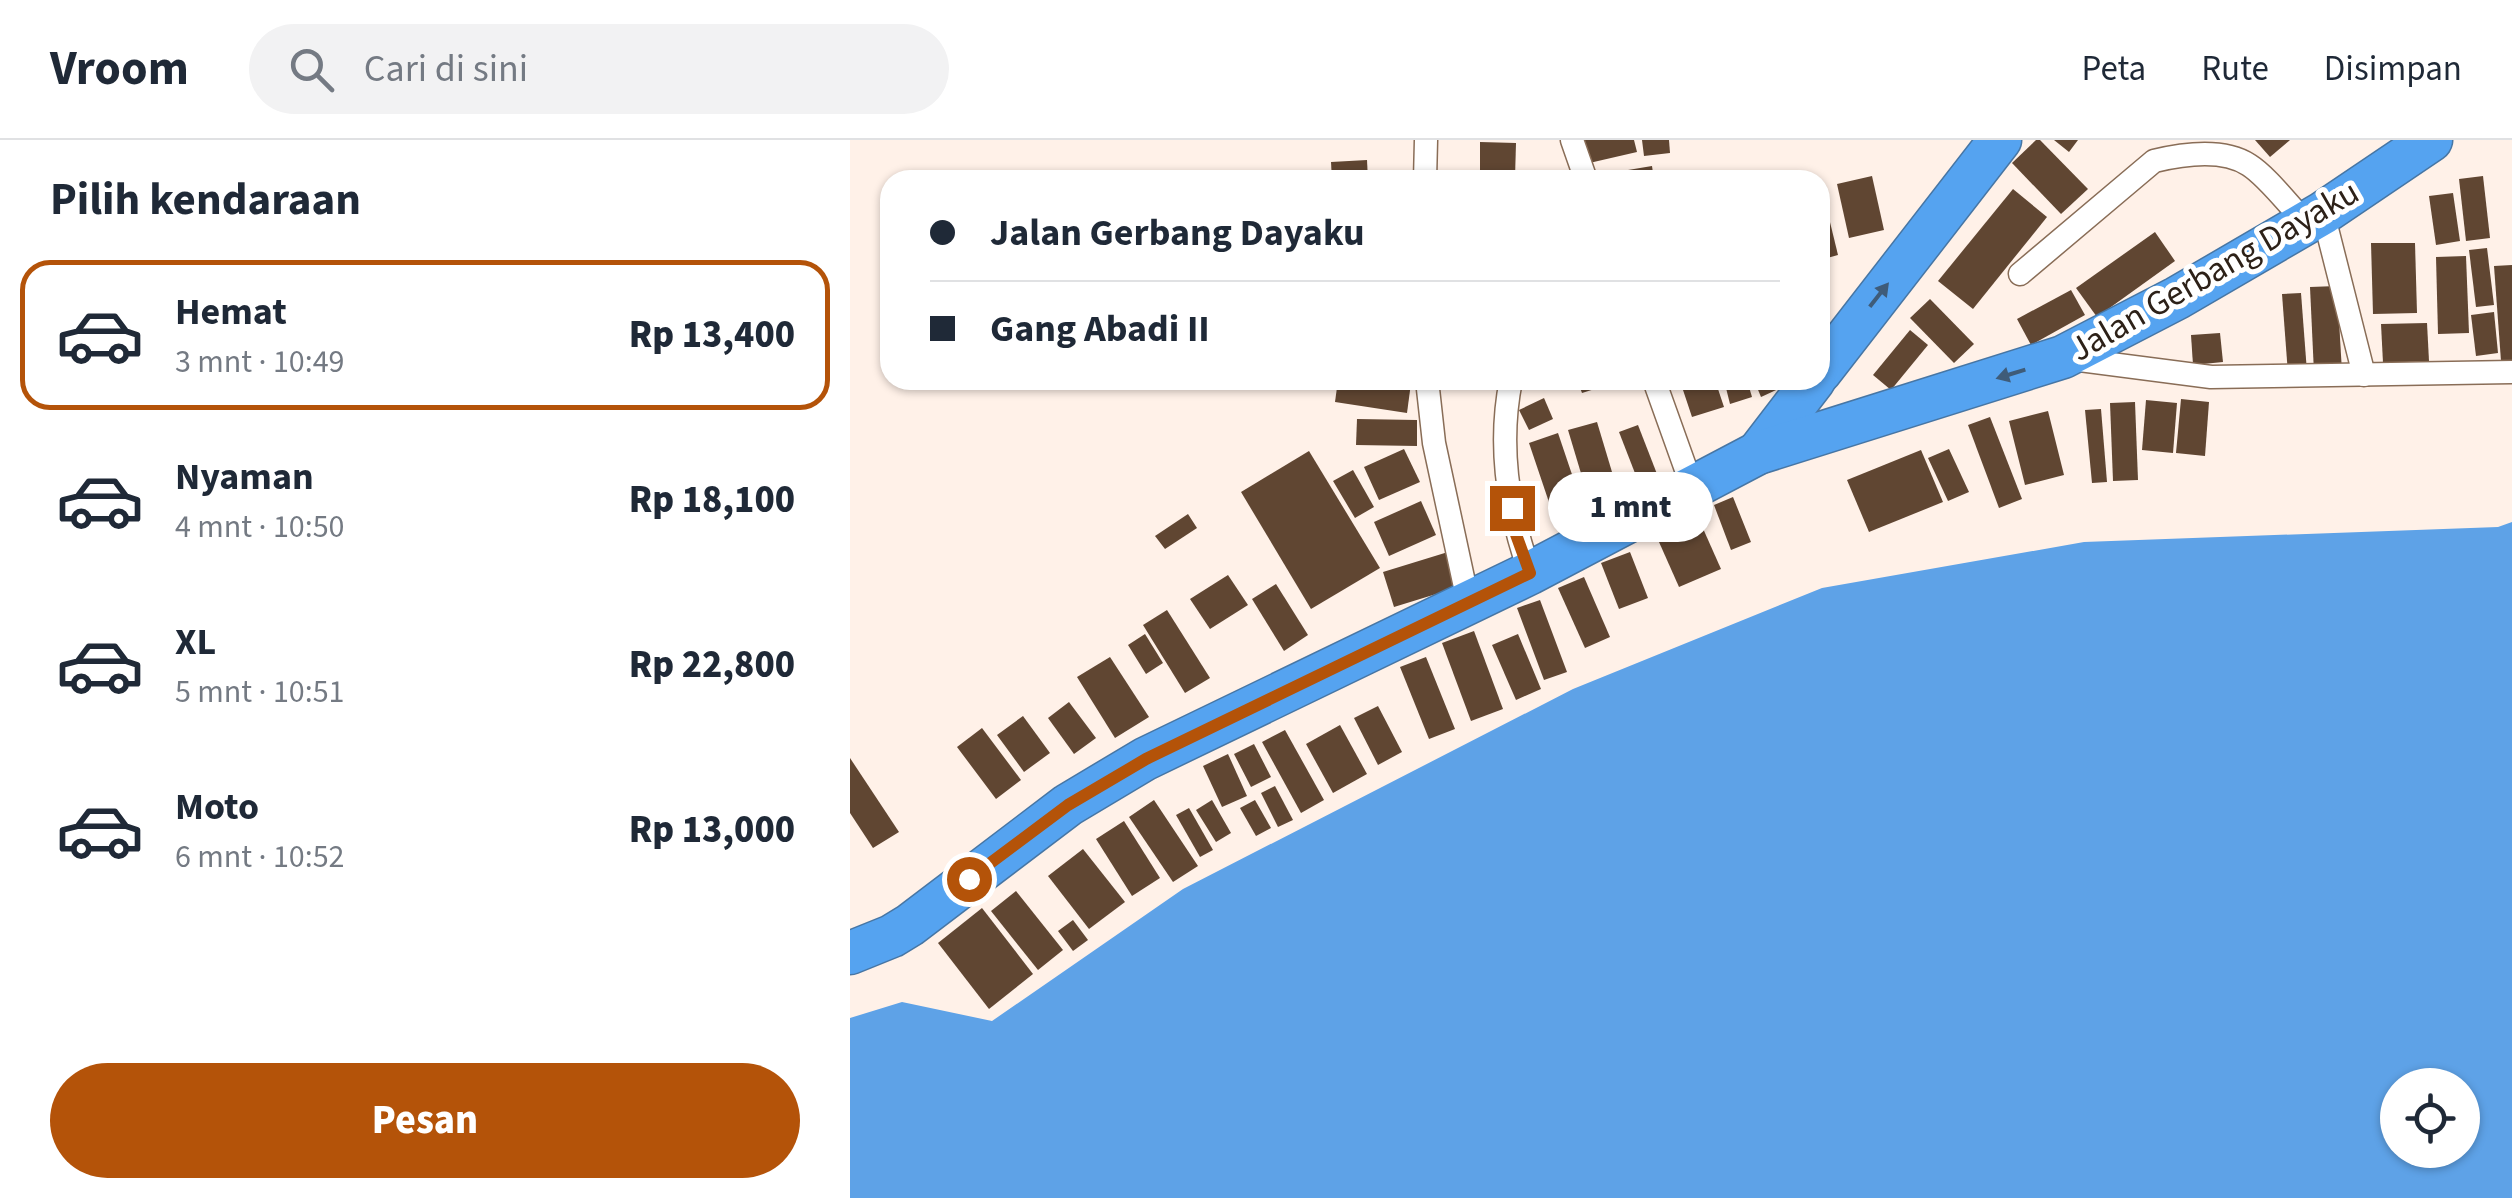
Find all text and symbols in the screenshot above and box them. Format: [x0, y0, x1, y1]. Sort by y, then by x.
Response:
search box [249, 24, 949, 114]
text: Vroom [50, 35, 189, 103]
icon: search [284, 42, 339, 97]
text: Cari di sini [364, 42, 528, 96]
text: Peta [2081, 44, 2146, 94]
text: Rute [2201, 44, 2269, 94]
text: Disimpan [2324, 44, 2462, 94]
text: Pilih kendaraan [50, 168, 361, 232]
street label: Jalan Gerbang Dayaku [2060, 168, 2369, 374]
text: Jalan Gerbang Dayaku [990, 206, 1365, 260]
one-way arrow [1869, 282, 1889, 308]
text: Hemat [175, 285, 287, 339]
icon: car [55, 290, 145, 380]
text: Gang Abadi II [990, 302, 1210, 356]
text: Rp 13,400 [629, 308, 795, 362]
text: 3 mnt · 10:49 [175, 339, 345, 385]
one-way arrow [1996, 367, 2026, 382]
text: Nyaman [175, 450, 314, 504]
icon: car [55, 455, 145, 545]
text: Rp 18,100 [629, 473, 795, 527]
callout: 1 mnt [1547, 473, 1712, 543]
text: 1 mnt [1589, 484, 1672, 530]
route end [1490, 486, 1535, 531]
text: 4 mnt · 10:50 [175, 504, 345, 550]
text: XL [175, 615, 216, 669]
icon: car [55, 620, 145, 710]
text: Rp 22,800 [629, 638, 795, 692]
text: 5 mnt · 10:51 [175, 669, 345, 715]
text: Moto [175, 780, 259, 834]
icon: car [55, 785, 145, 875]
text: Rp 13,000 [629, 803, 795, 857]
text: 6 mnt · 10:52 [175, 834, 345, 880]
route start [947, 857, 992, 902]
button: Pesan [50, 1063, 800, 1178]
map controls [2380, 1068, 2480, 1168]
button: locate [2380, 1068, 2480, 1168]

